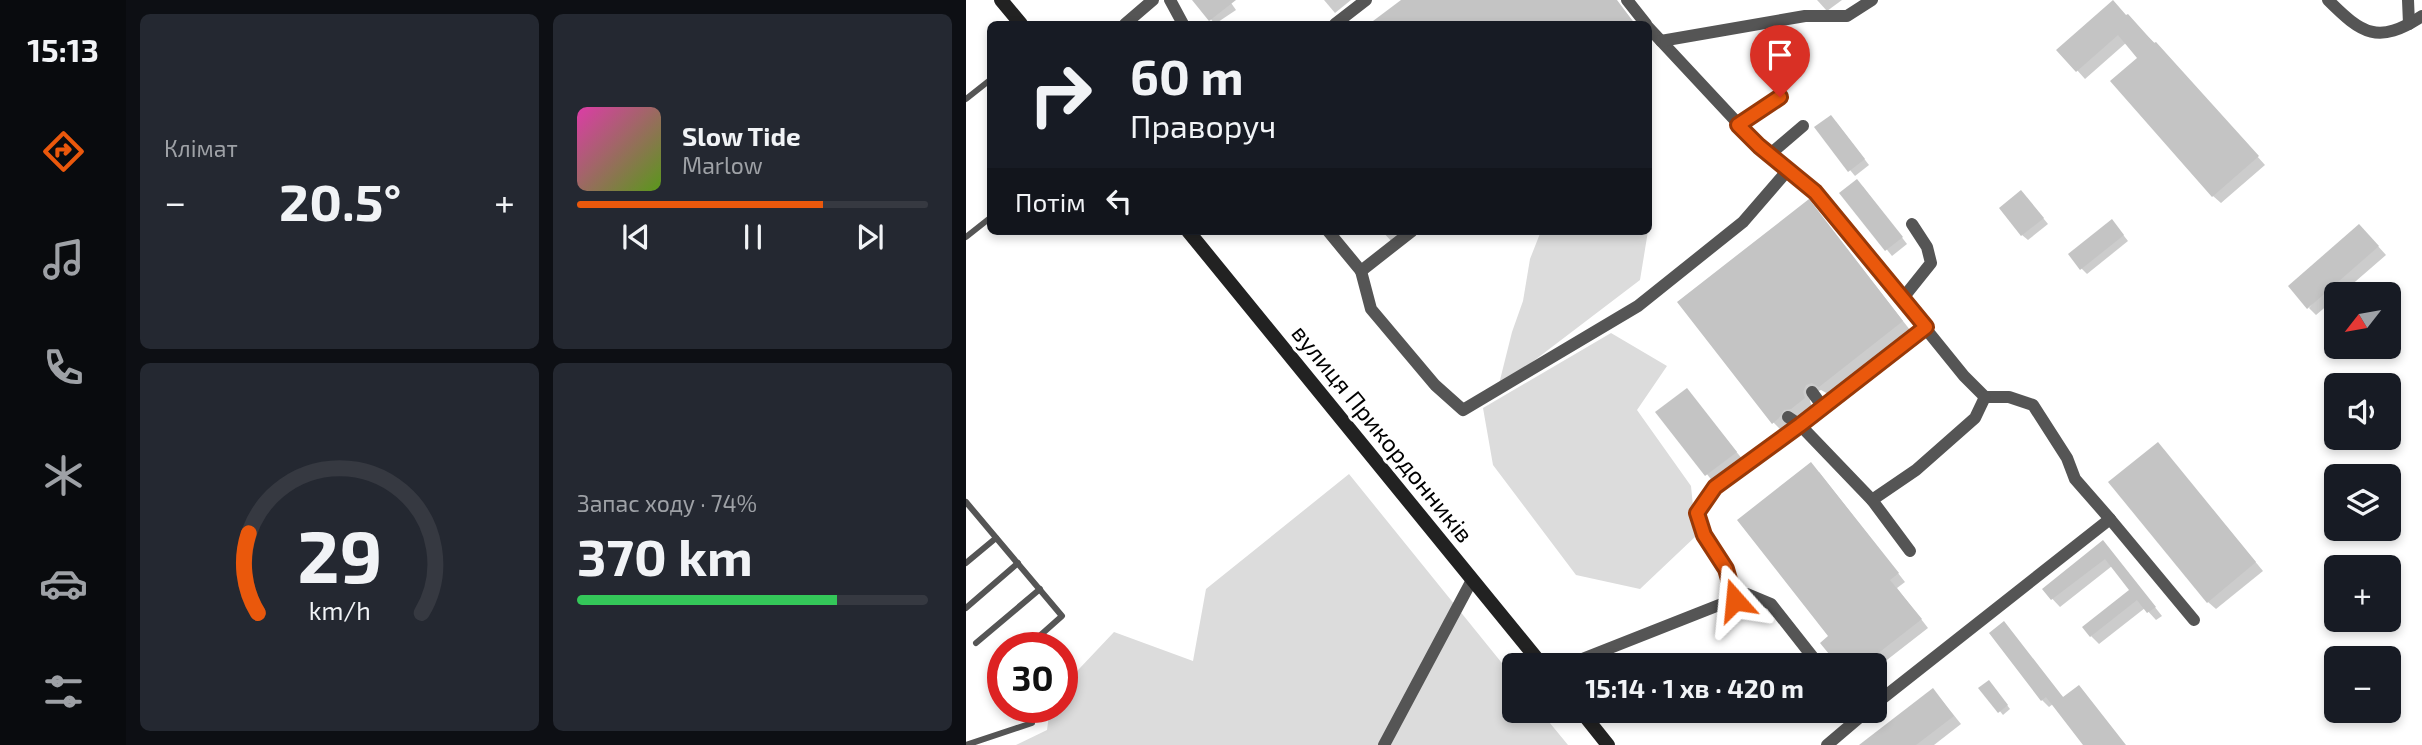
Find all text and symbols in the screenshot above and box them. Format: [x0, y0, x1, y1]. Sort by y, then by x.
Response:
pin [1750, 25, 1810, 97]
text: 15:13 [27, 30, 99, 68]
icon: arrive [1761, 36, 1799, 74]
text: 60 m [1130, 46, 1244, 105]
icon: right [1015, 49, 1106, 140]
text: Праворуч [1130, 106, 1276, 144]
text: Slow Tide [682, 120, 801, 151]
icon: directions [39, 127, 88, 176]
text: Клімат [164, 134, 238, 162]
text: Marlow [682, 151, 763, 179]
text: 20.5° [279, 169, 401, 231]
text: − [164, 178, 186, 224]
text: + [494, 178, 515, 224]
icon: left [1100, 182, 1138, 220]
text: Потім [1015, 186, 1086, 217]
icon: previous [617, 218, 655, 256]
icon: pause [734, 218, 772, 256]
icon: next [851, 218, 889, 256]
icon: music [39, 235, 88, 284]
north arrow [2324, 282, 2401, 359]
map controls [2324, 282, 2401, 723]
street label: вулиця Прикордонників [1286, 318, 1480, 548]
icon: phone [39, 343, 88, 392]
button: sound [2324, 373, 2401, 450]
icon: climate [39, 451, 88, 500]
button: layers [2324, 464, 2401, 541]
text: Запас ходу · 74% [577, 489, 757, 517]
text: 29 [297, 510, 382, 598]
text: 370 km [577, 524, 753, 586]
button: + [2324, 555, 2401, 632]
icon: car [39, 559, 88, 608]
position arrow [1698, 563, 1772, 637]
text: km/h [308, 595, 371, 625]
speed limit sign: 30 [987, 632, 1078, 723]
button: − [2324, 646, 2401, 723]
icon: filters [39, 667, 88, 716]
text: 15:14 · 1 хв · 420 m [1585, 672, 1804, 703]

